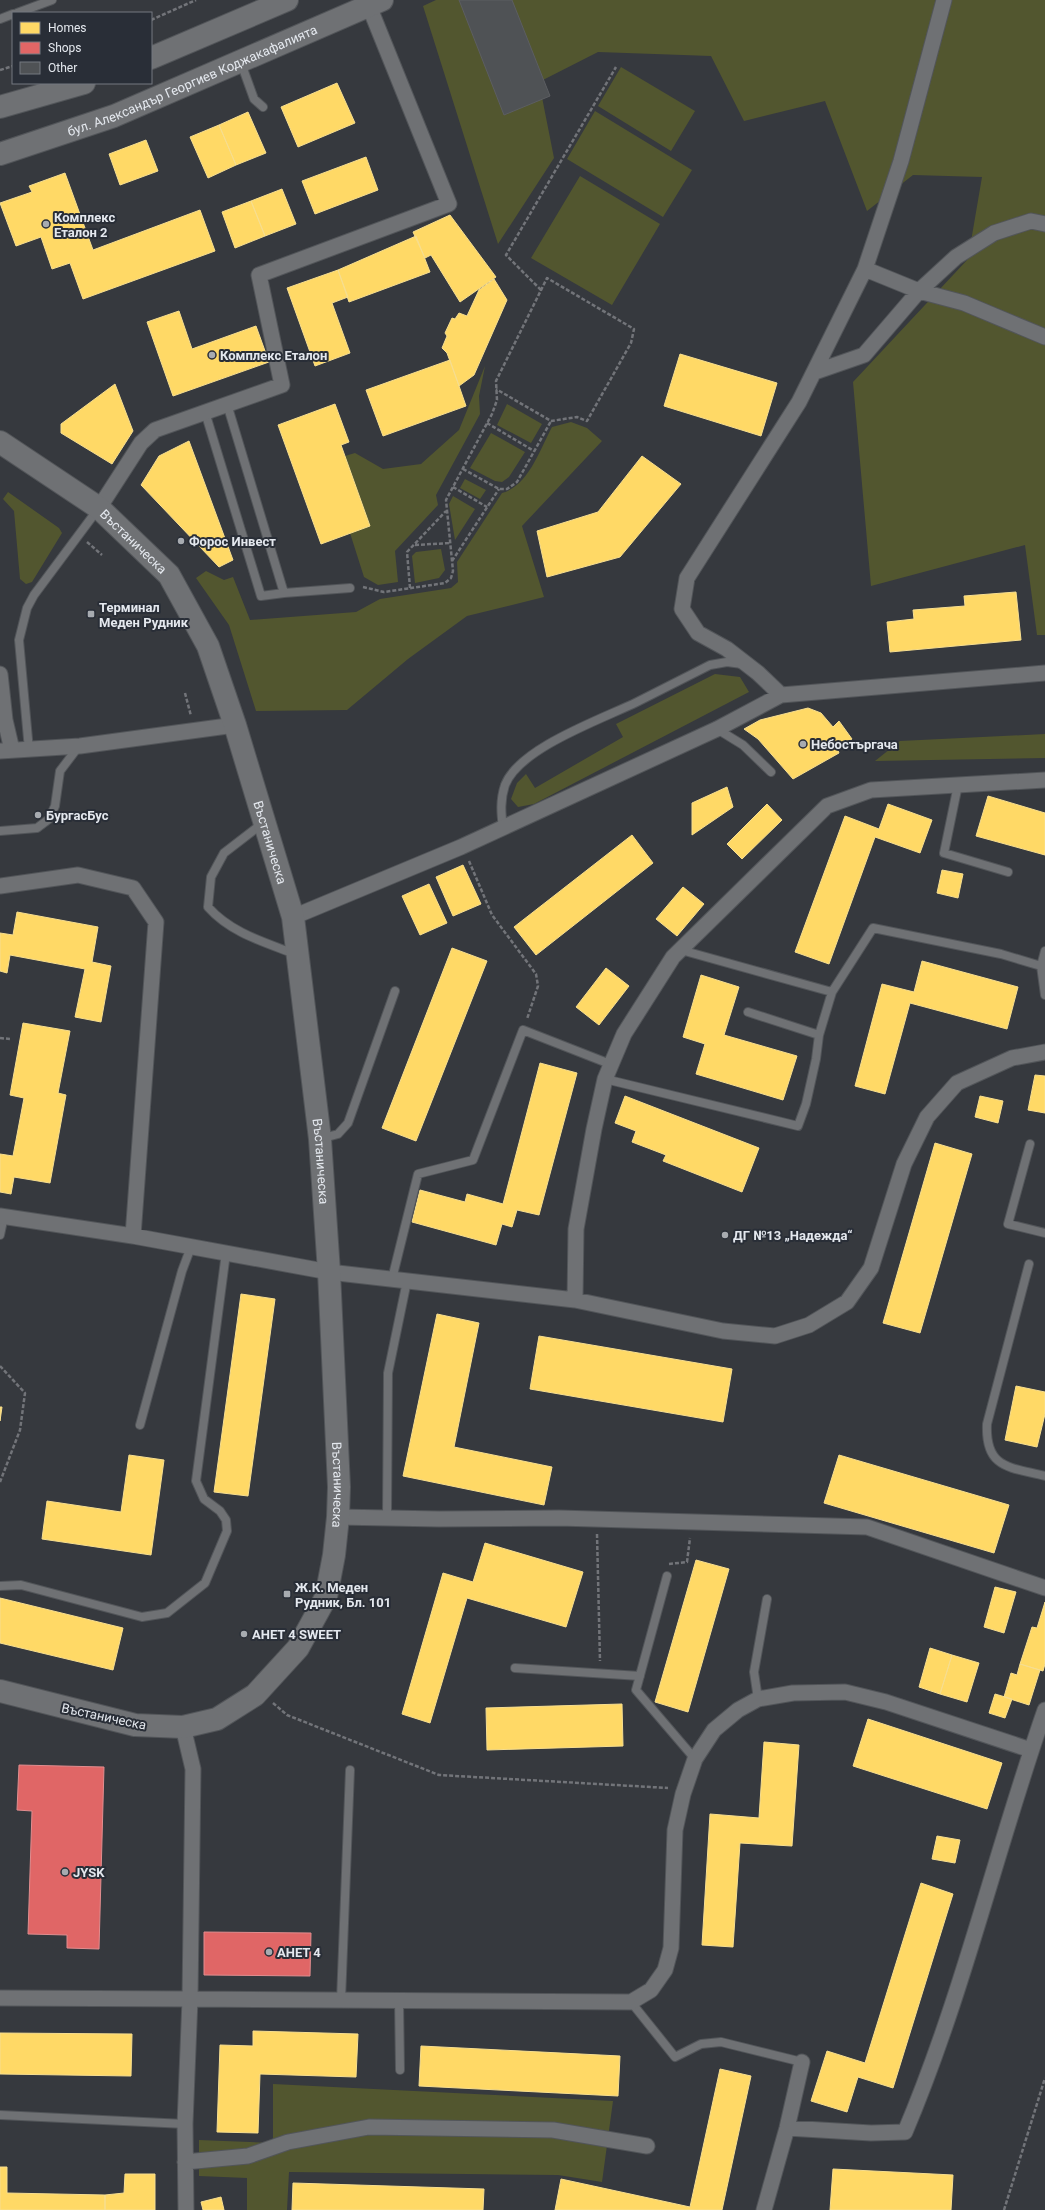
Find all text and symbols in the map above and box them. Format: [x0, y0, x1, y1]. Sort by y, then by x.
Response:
legend [12, 12, 152, 84]
text: Homes [48, 21, 86, 35]
street label: бул. Александър Георгиев Коджакафалията [65, 22, 320, 139]
text: Shops [48, 41, 82, 55]
text: Other [48, 61, 77, 75]
place label: Комплекс Еталон 2 [54, 210, 115, 240]
marker: Комплекс Еталон 2 [41, 219, 51, 229]
place label: Комплекс Еталон [220, 348, 327, 363]
marker: Комплекс Еталон [207, 350, 217, 360]
street label: Въстаническа [97, 506, 170, 577]
place label: Форос Инвест [189, 534, 276, 549]
marker: Форос Инвест [176, 536, 186, 546]
place label: Терминал Меден Рудник [99, 600, 189, 630]
marker: Терминал Меден Рудник [86, 609, 96, 619]
place label: Небостъргача [811, 737, 898, 752]
marker: Небостъргача [798, 739, 808, 749]
street label: Въстаническа [250, 799, 290, 886]
place label: БургасБус [46, 808, 109, 823]
marker: БургасБус [33, 810, 43, 820]
street label: Въстаническа [310, 1118, 331, 1205]
place label: ДГ №13 „Надежда“ [733, 1228, 852, 1243]
marker: ДГ №13 „Надежда“ [720, 1230, 730, 1240]
street label: Въстаническа [329, 1442, 346, 1529]
place label: Ж.К. Меден Рудник, Бл. 101 [295, 1580, 391, 1610]
marker: Ж.К. Меден Рудник, Бл. 101 [282, 1589, 292, 1599]
place label: АНЕТ 4 SWEET [252, 1627, 341, 1642]
marker: АНЕТ 4 SWEET [239, 1629, 249, 1639]
street label: Въстаническа [60, 1700, 148, 1733]
place label: JYSK [73, 1865, 105, 1880]
marker: JYSK [60, 1867, 70, 1877]
place label: АНЕТ 4 [277, 1945, 321, 1960]
marker: АНЕТ 4 [264, 1947, 274, 1957]

